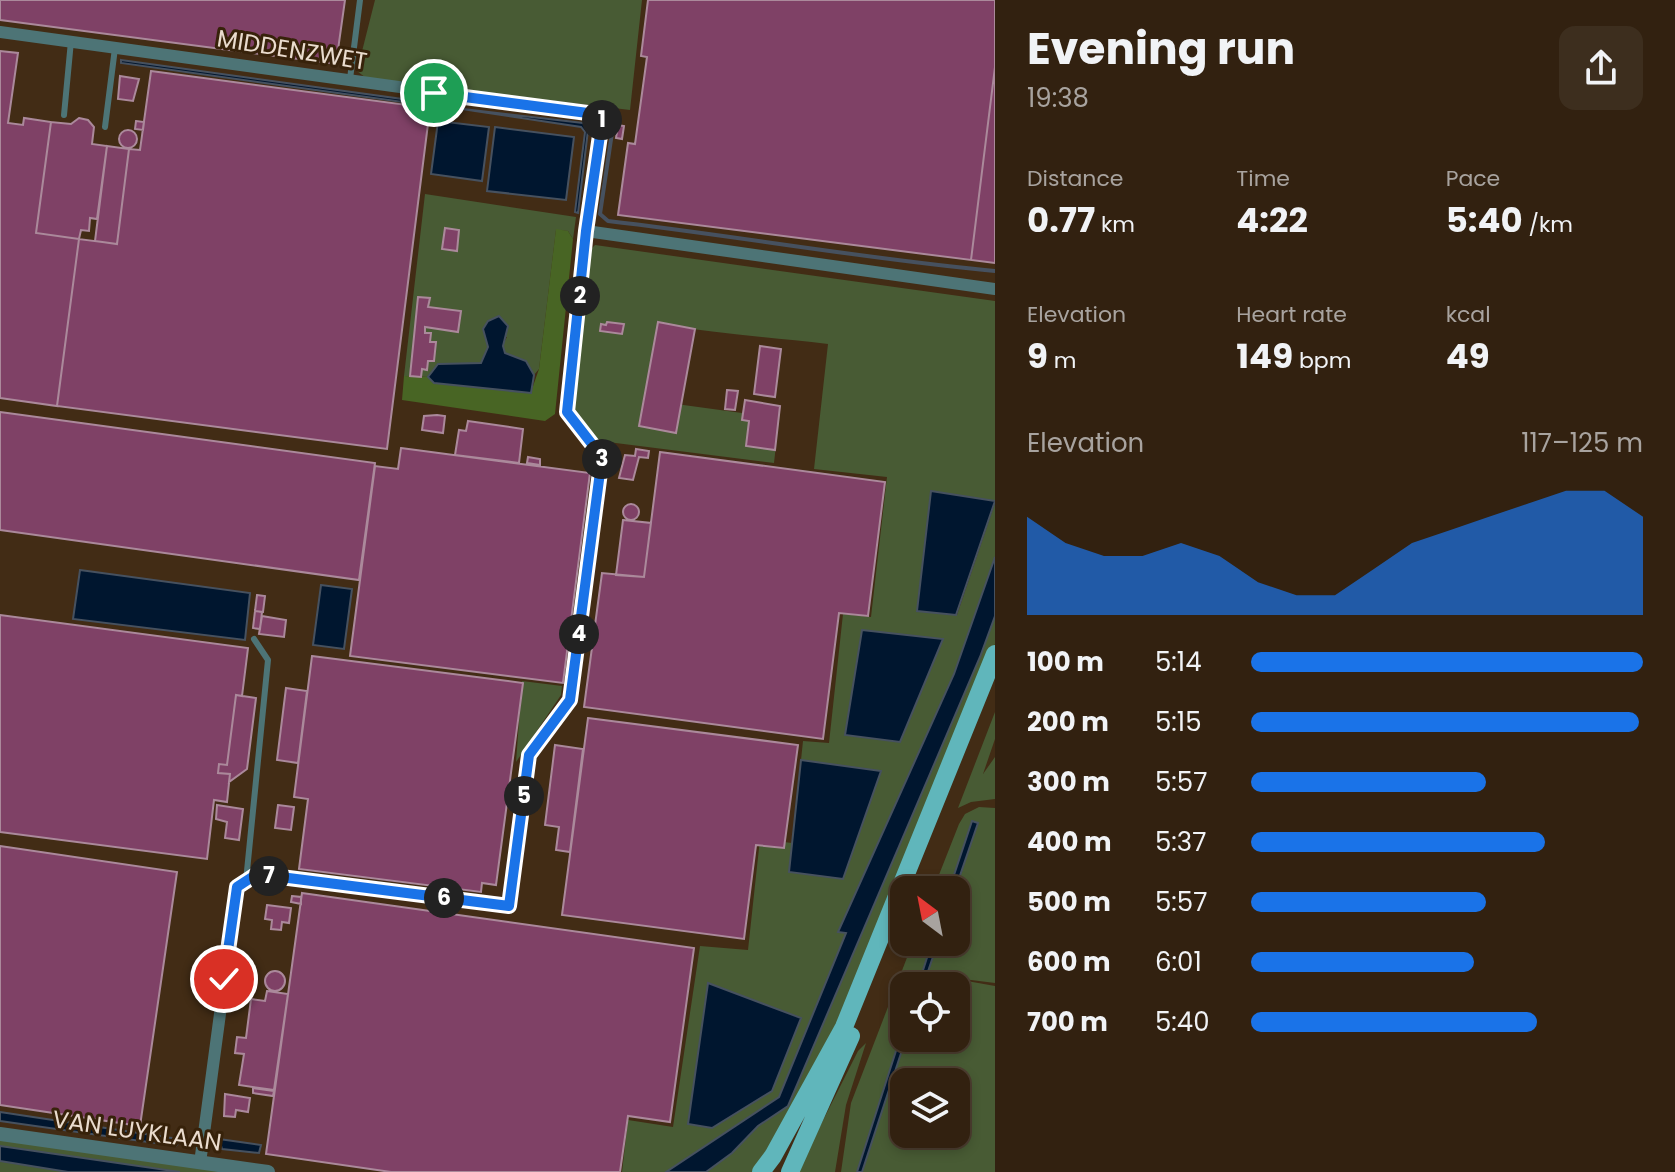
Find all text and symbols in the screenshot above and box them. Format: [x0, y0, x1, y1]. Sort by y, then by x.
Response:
text: Evening run [1027, 18, 1295, 79]
street label: MIDDENZWET [215, 21, 369, 78]
button: share [1559, 26, 1643, 110]
pin [400, 59, 468, 127]
icon: arrive [412, 71, 456, 115]
text: 19:38 [1027, 80, 1089, 116]
pin: 1 [582, 100, 622, 140]
text: 1 [598, 104, 606, 135]
text: Distance [1027, 163, 1123, 194]
text: Time [1236, 163, 1290, 194]
text: Pace [1446, 163, 1500, 194]
text: 0.77 [1027, 196, 1095, 244]
text: 4:22 [1236, 196, 1308, 244]
text: 5:40 [1446, 196, 1523, 244]
text: km [1095, 209, 1135, 240]
text: /km [1523, 209, 1573, 240]
pin: 2 [560, 276, 600, 316]
text: 2 [574, 280, 586, 311]
text: Elevation [1027, 299, 1126, 330]
text: Heart rate [1236, 299, 1347, 330]
text: kcal [1446, 299, 1491, 330]
text: 9 [1027, 332, 1048, 380]
text: 149 [1236, 332, 1293, 380]
text: 49 [1446, 332, 1490, 380]
text: m [1048, 345, 1076, 376]
text: bpm [1293, 345, 1351, 376]
text: Elevation [1027, 425, 1144, 461]
text: 117–125 m [1521, 425, 1643, 461]
pin: 3 [582, 439, 622, 479]
text: 3 [595, 443, 609, 474]
pin: 4 [559, 614, 599, 654]
text: 4 [572, 618, 586, 649]
text: 100 m [1027, 644, 1104, 680]
text: 5:14 [1155, 644, 1202, 680]
text: 200 m [1027, 704, 1109, 740]
text: 5:15 [1155, 704, 1202, 740]
text: 300 m [1027, 764, 1110, 800]
text: 5:57 [1155, 764, 1207, 800]
pin: 5 [504, 776, 544, 816]
text: 5 [517, 780, 531, 811]
text: 400 m [1027, 824, 1112, 860]
text: 5:37 [1155, 824, 1206, 860]
pin: 7 [249, 856, 289, 896]
text: 7 [263, 860, 275, 891]
north arrow [890, 876, 970, 956]
map controls [890, 876, 970, 1148]
pin: 6 [424, 878, 464, 918]
text: 6 [437, 882, 451, 913]
text: 500 m [1027, 884, 1111, 920]
text: 5:57 [1155, 884, 1207, 920]
text: 600 m [1027, 944, 1111, 980]
text: 6:01 [1155, 944, 1202, 980]
pin [190, 945, 258, 1013]
icon: check [202, 957, 246, 1001]
button: locate [890, 972, 970, 1052]
text: 700 m [1027, 1004, 1108, 1040]
text: 5:40 [1155, 1004, 1210, 1040]
button: layers [890, 1068, 970, 1148]
street label: VAN LUYKLAAN [50, 1102, 224, 1159]

